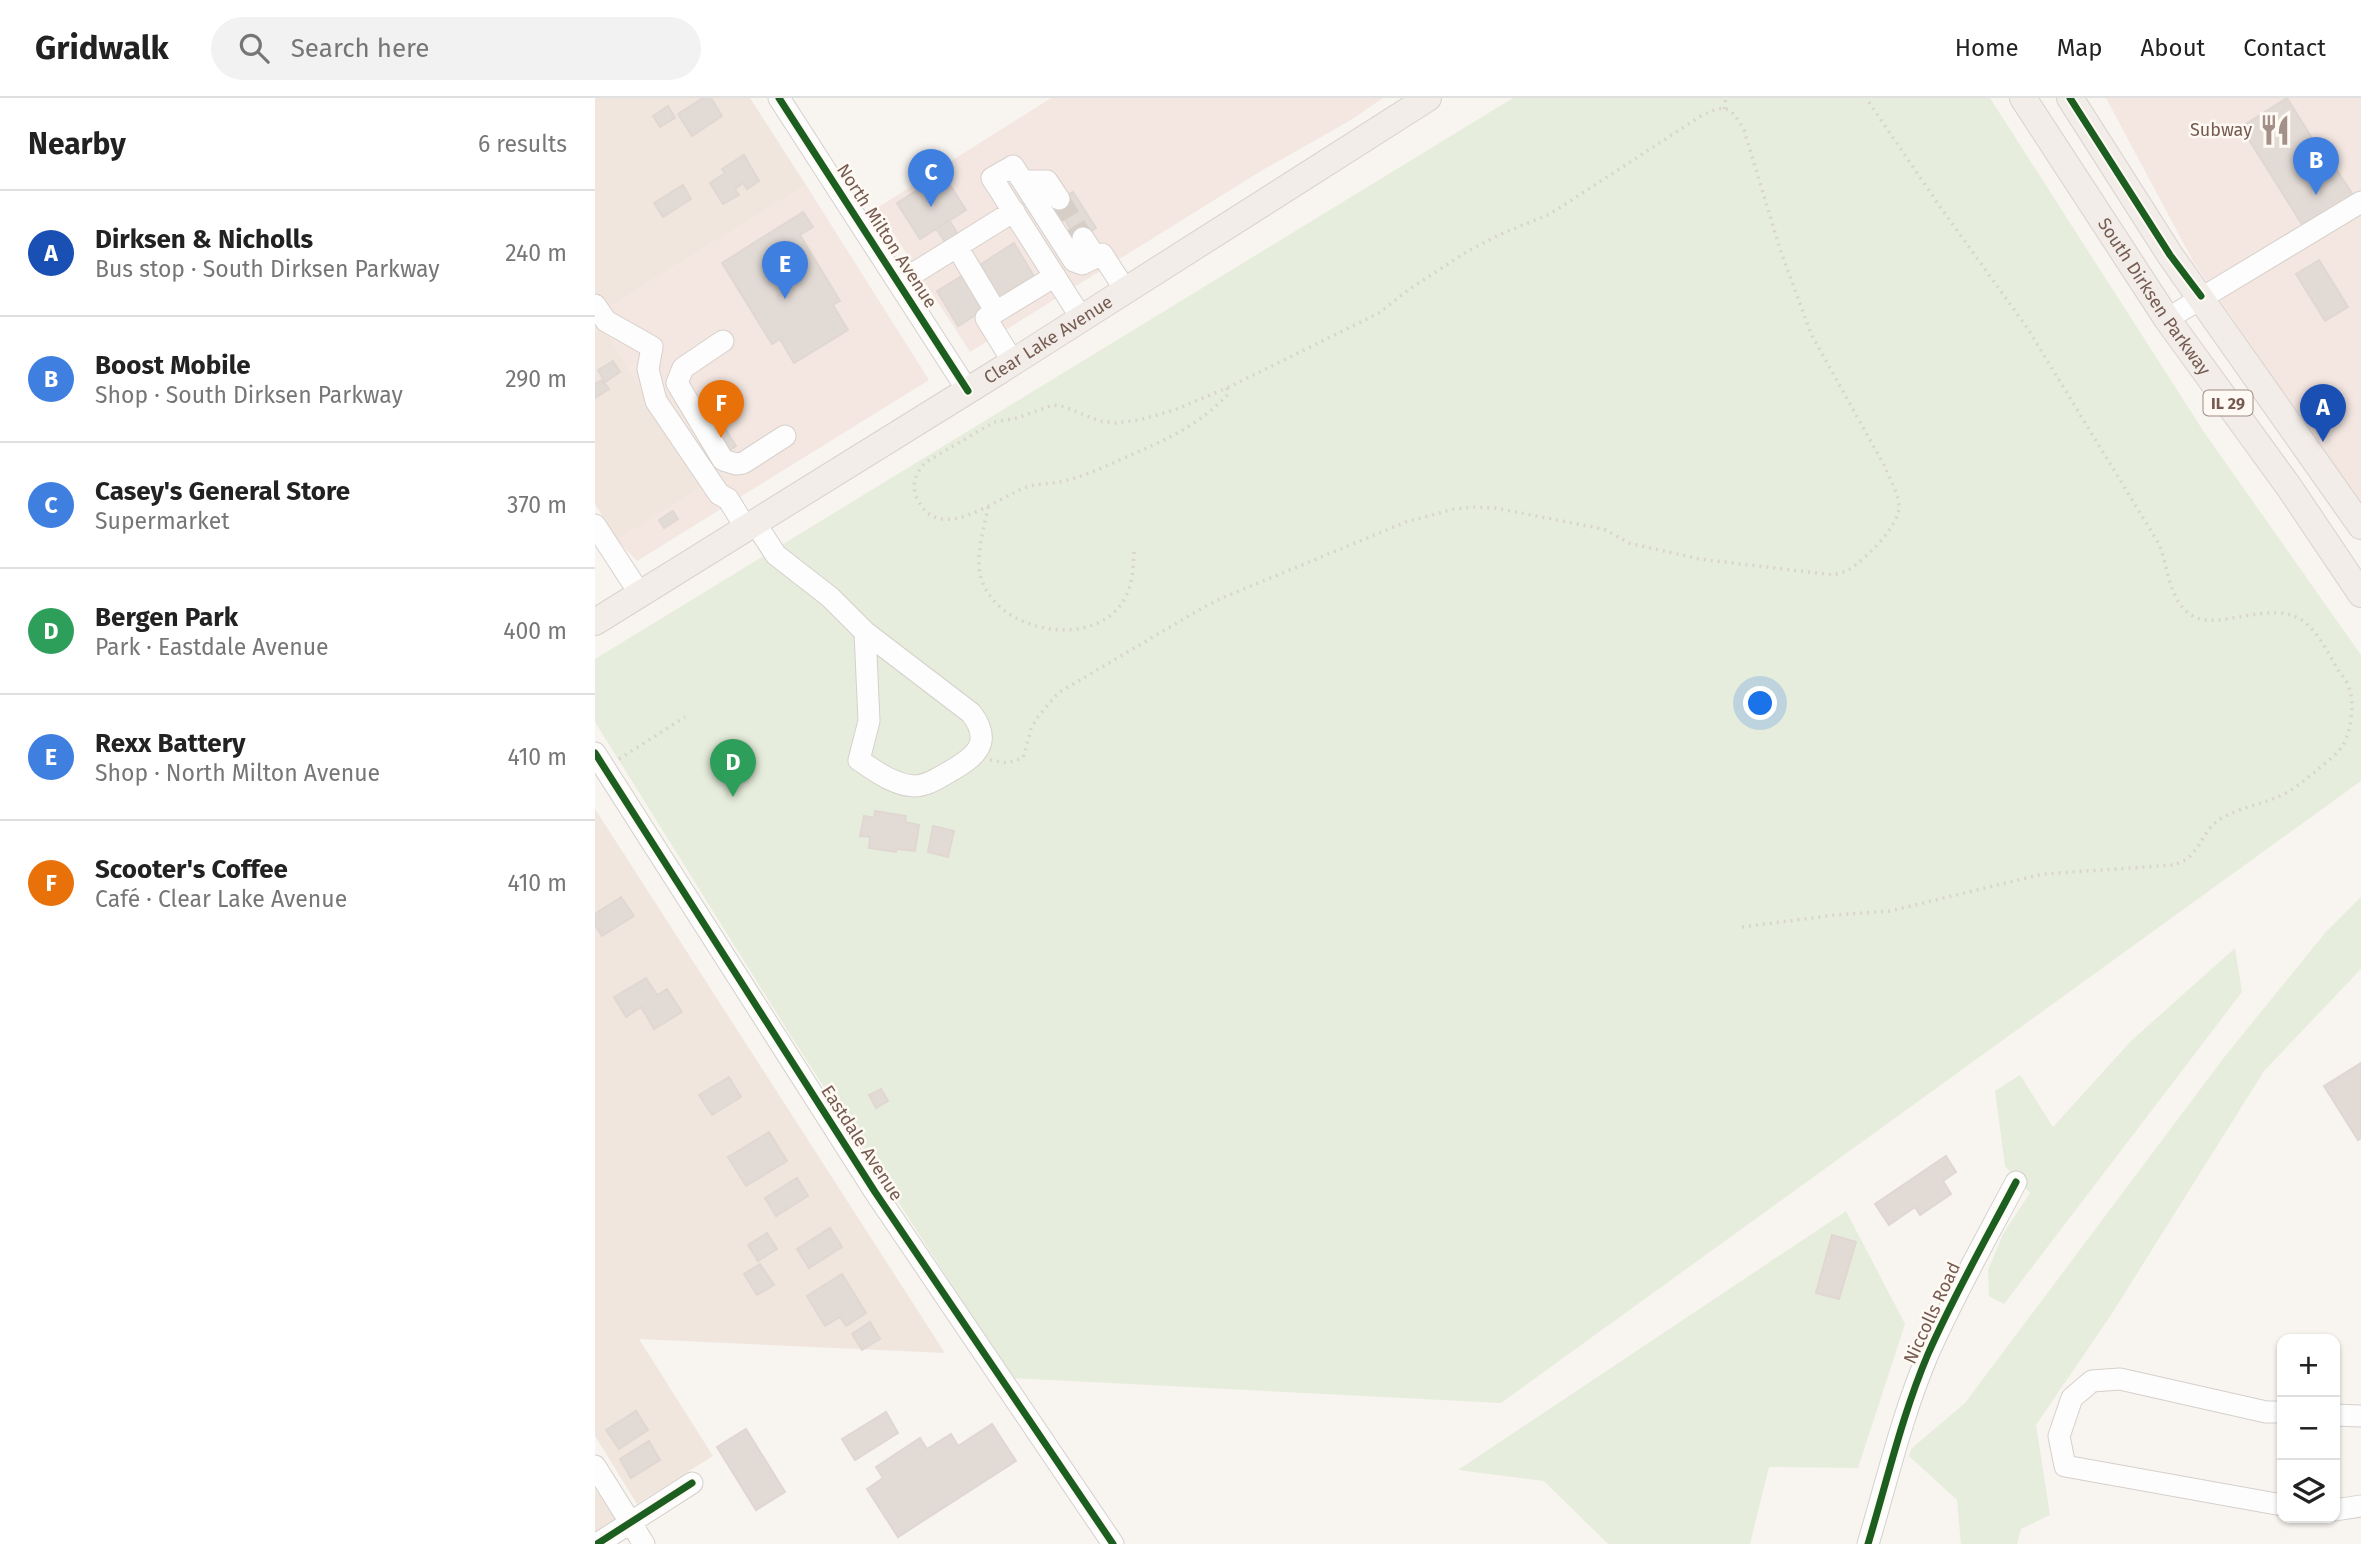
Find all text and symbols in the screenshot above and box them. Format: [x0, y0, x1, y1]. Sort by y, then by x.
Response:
search box [211, 17, 701, 80]
text: Gridwalk [35, 28, 169, 68]
icon: search [235, 29, 273, 67]
text: Search here [291, 33, 430, 64]
text: Home [1955, 34, 2019, 62]
text: Map [2057, 34, 2103, 62]
text: About [2141, 34, 2205, 62]
text: Contact [2243, 34, 2326, 62]
restaurant icon: Subway [2258, 113, 2292, 147]
place label: Subway [2190, 119, 2252, 141]
text: Nearby [28, 126, 126, 162]
text: 6 results [478, 130, 567, 158]
pin: B [2293, 137, 2339, 195]
pin: C [908, 149, 954, 207]
street label: North Milton Avenue [832, 160, 942, 312]
street label: South Dirksen Parkway [2093, 214, 2215, 380]
text: Dirksen & Nicholls [95, 224, 313, 255]
text: A [44, 239, 58, 267]
text: 240 m [505, 239, 567, 267]
pin: E [762, 241, 808, 299]
text: Bus stop · South Dirksen Parkway [95, 255, 440, 283]
street label: Clear Lake Avenue [980, 291, 1117, 389]
text: Boost Mobile [95, 350, 251, 381]
text: B [44, 365, 58, 393]
text: 290 m [505, 365, 567, 393]
pin: F [698, 380, 744, 438]
text: Shop · South Dirksen Parkway [95, 381, 403, 409]
pin: A [2300, 384, 2346, 442]
road number: IL 29 [2203, 390, 2253, 416]
text: Casey's General Store [95, 476, 350, 507]
text: C [44, 491, 58, 519]
text: 370 m [507, 491, 567, 519]
text: Supermarket [95, 507, 230, 535]
text: Bergen Park [95, 602, 238, 633]
text: D [44, 617, 58, 645]
text: 400 m [503, 617, 567, 645]
text: Park · Eastdale Avenue [95, 633, 329, 661]
your location [1743, 686, 1777, 720]
text: Rexx Battery [95, 728, 246, 759]
pin: D [710, 739, 756, 797]
text: E [45, 743, 57, 771]
text: 410 m [507, 743, 567, 771]
text: Shop · North Milton Avenue [95, 759, 380, 787]
text: Scooter's Coffee [95, 854, 288, 885]
text: F [45, 869, 57, 897]
text: 410 m [507, 869, 567, 897]
text: Café · Clear Lake Avenue [95, 885, 347, 913]
street label: Eastdale Avenue [816, 1081, 908, 1205]
street label: Niccolls Road [1899, 1259, 1965, 1367]
map controls [2277, 1334, 2340, 1523]
button: + [2277, 1334, 2340, 1397]
button: − [2277, 1397, 2340, 1460]
button: layers [2277, 1460, 2340, 1523]

